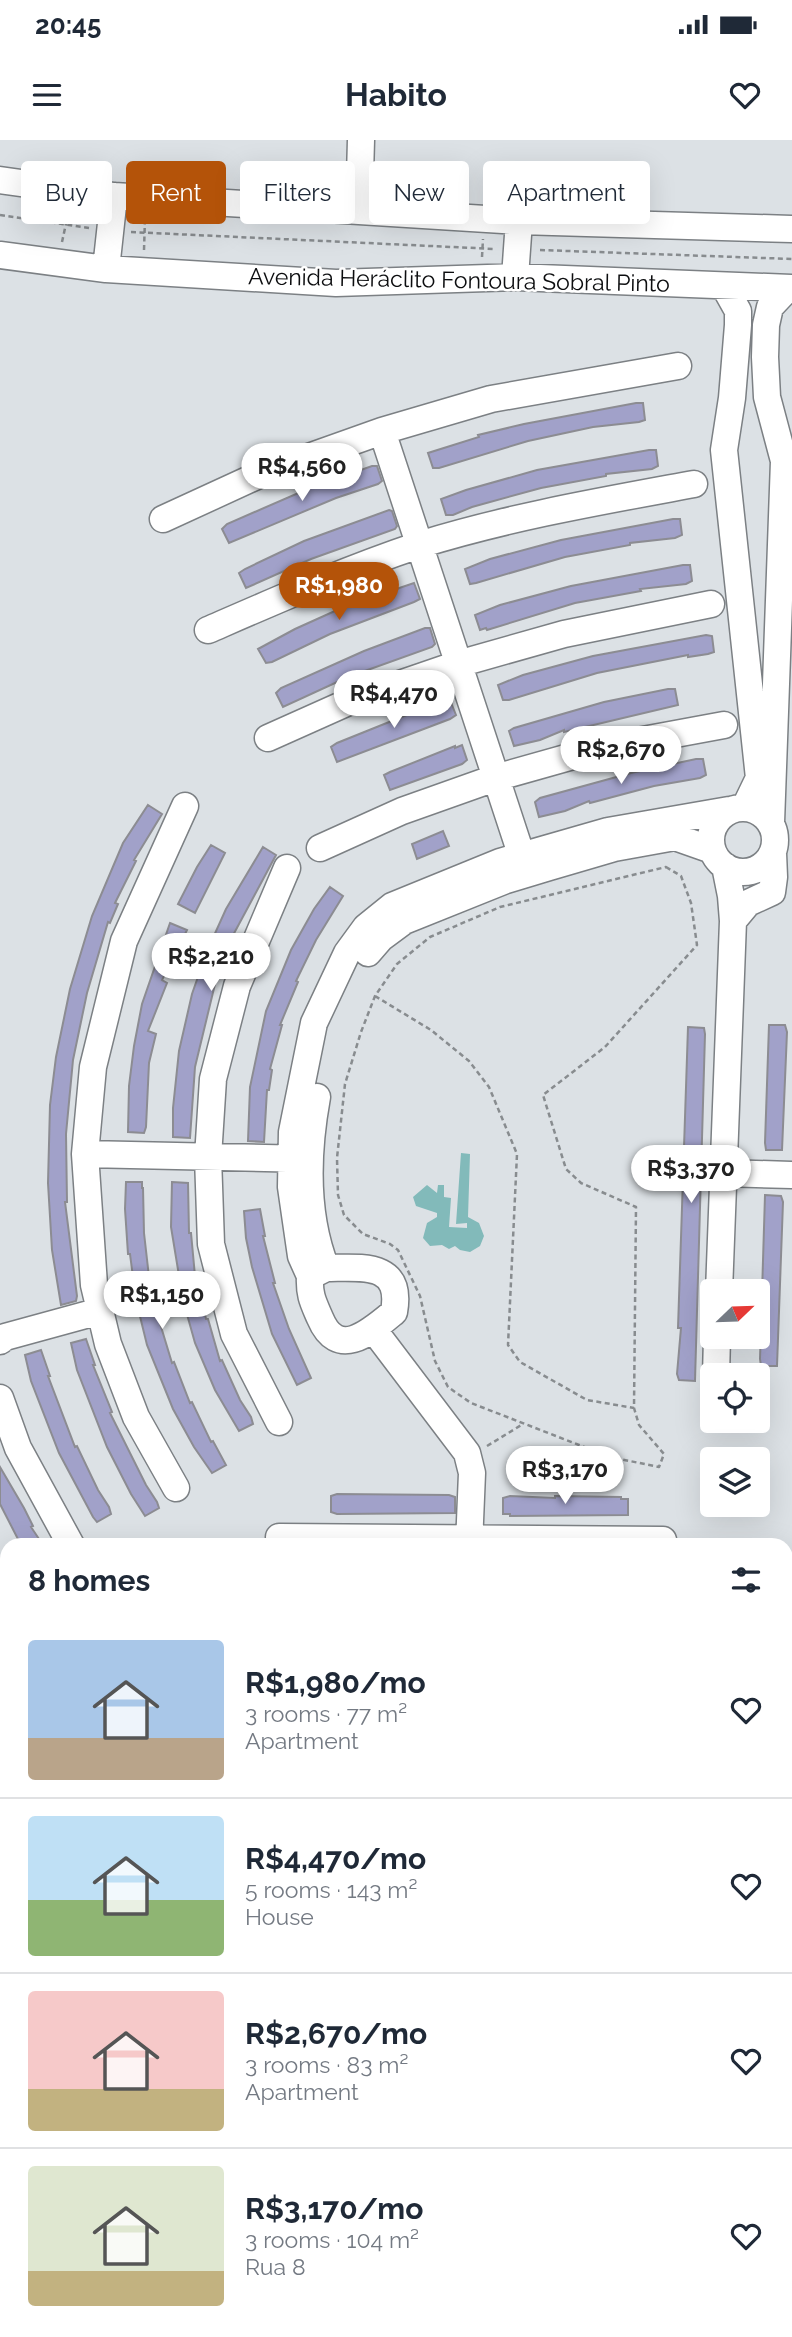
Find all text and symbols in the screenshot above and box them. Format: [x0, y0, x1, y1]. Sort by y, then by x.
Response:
text: 20:45 [35, 10, 101, 40]
icon: menu [28, 76, 66, 114]
text: Habito [345, 76, 447, 113]
icon: heart [726, 76, 764, 114]
chip: Buy [21, 161, 112, 224]
chip: Rent [126, 161, 226, 224]
chip: Filters [240, 161, 355, 224]
chip: New [369, 161, 469, 224]
chip: Apartment [483, 161, 650, 224]
street label: Avenida Heráclito Fontoura Sobral Pinto [248, 262, 670, 297]
pin: R$4,560 [237, 444, 367, 503]
text: R$4,560 [257, 452, 347, 479]
pin: R$1,980 [274, 562, 404, 622]
text: R$1,980 [295, 571, 383, 598]
pin: R$4,470 [329, 670, 459, 730]
text: R$4,470 [350, 679, 438, 706]
pin: R$2,670 [556, 726, 686, 786]
text: R$2,670 [576, 735, 666, 762]
pin: R$2,210 [146, 934, 276, 993]
text: R$2,210 [168, 942, 254, 969]
pin: R$3,370 [626, 1146, 756, 1205]
text: R$3,370 [647, 1154, 735, 1181]
pin: R$1,150 [97, 1272, 227, 1331]
north arrow [700, 1279, 770, 1349]
map controls [700, 1279, 770, 1517]
text: R$1,150 [120, 1280, 204, 1307]
button: locate [700, 1363, 770, 1433]
pin: R$3,170 [500, 1446, 630, 1506]
button: layers [700, 1447, 770, 1517]
text: R$3,170 [522, 1455, 608, 1482]
icon: filters [727, 1561, 765, 1599]
text: 8 homes [28, 1563, 150, 1598]
text: R$1,980/mo [245, 1665, 426, 1700]
icon: home [84, 1668, 168, 1752]
icon: heart [727, 1691, 765, 1729]
text: 3 rooms · 77 m² [245, 1700, 407, 1727]
text: Apartment [245, 1727, 359, 1754]
text: R$4,470/mo [245, 1841, 426, 1876]
icon: home [84, 1844, 168, 1928]
icon: heart [727, 1867, 765, 1905]
text: 5 rooms · 143 m² [245, 1876, 417, 1903]
text: House [245, 1903, 314, 1930]
text: R$2,670/mo [245, 2016, 427, 2051]
icon: home [84, 2019, 168, 2103]
icon: heart [727, 2042, 765, 2080]
text: 3 rooms · 83 m² [245, 2051, 408, 2078]
text: Apartment [245, 2078, 359, 2105]
text: R$3,170/mo [245, 2191, 423, 2226]
icon: home [84, 2194, 168, 2278]
icon: heart [727, 2217, 765, 2255]
text: 3 rooms · 104 m² [245, 2226, 419, 2253]
text: Rua 8 [245, 2253, 306, 2280]

